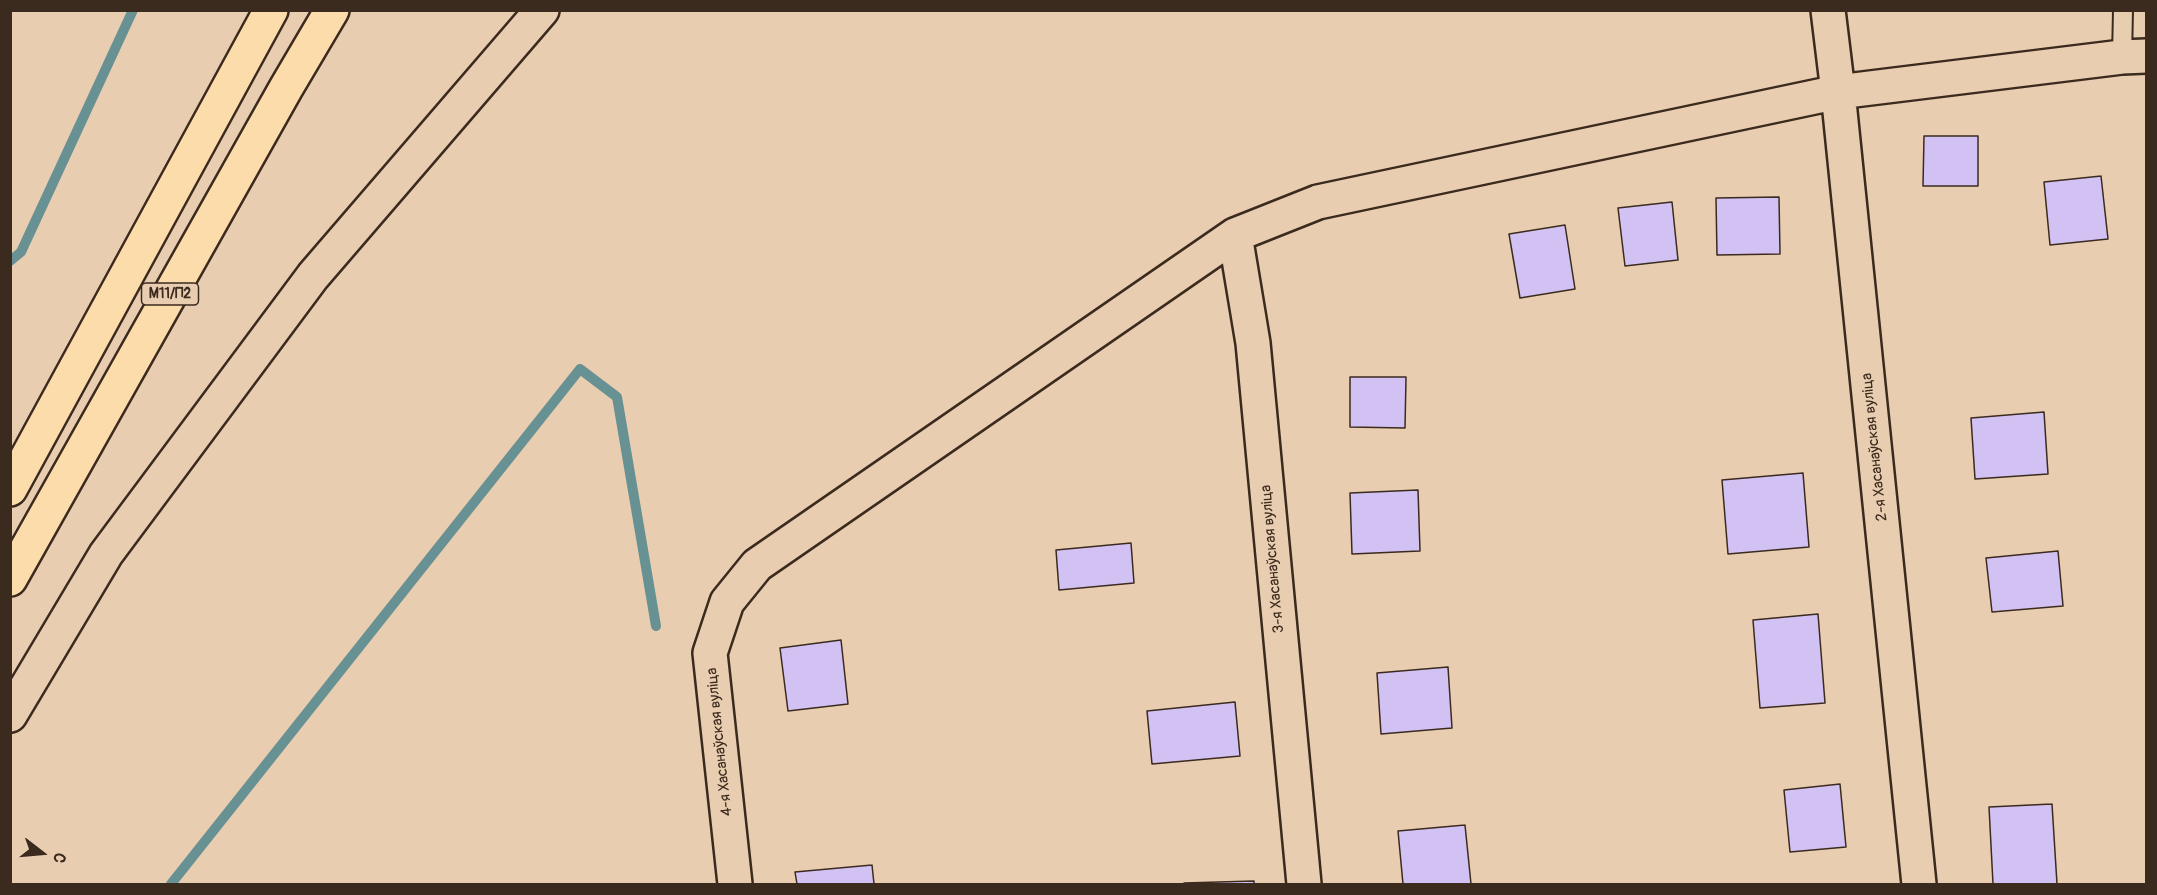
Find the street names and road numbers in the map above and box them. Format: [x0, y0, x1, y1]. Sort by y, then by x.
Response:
road number: М11/П2 [142, 283, 198, 305]
street label: 2-я Хасанаўская вуліца [1858, 372, 1892, 522]
street label: 3-я Хасанаўская вуліца [1258, 484, 1288, 634]
street label: 4-я Хасанаўская вуліца [703, 667, 737, 817]

